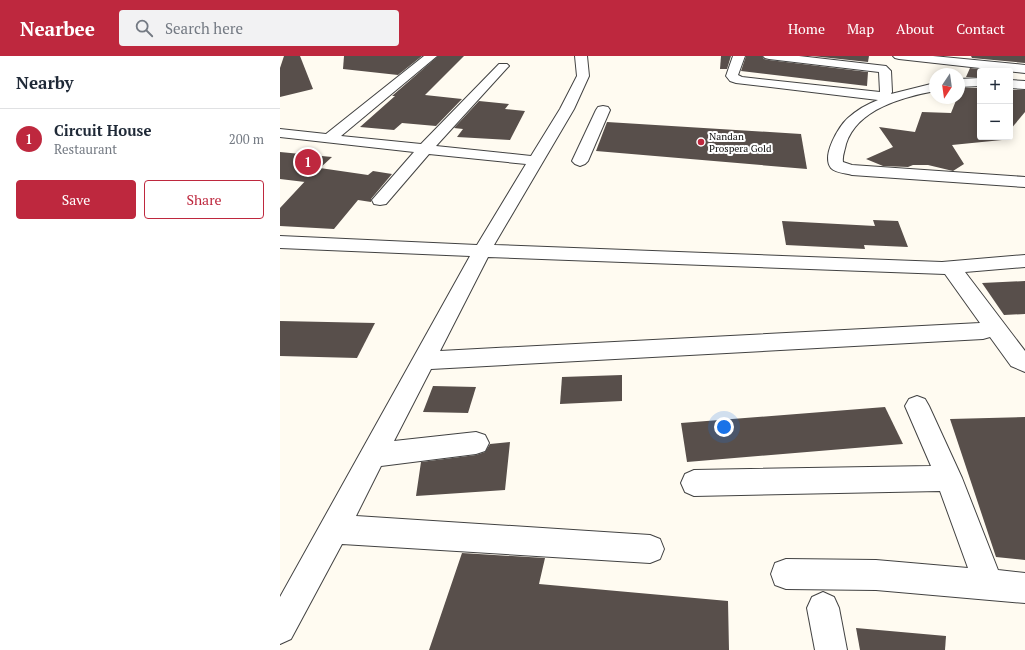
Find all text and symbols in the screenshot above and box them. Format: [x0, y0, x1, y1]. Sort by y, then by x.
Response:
search box [119, 10, 399, 46]
text: Nearbee [20, 16, 95, 41]
icon: search [133, 17, 155, 39]
text: Search here [165, 18, 243, 38]
text: Home [788, 19, 825, 38]
text: Map [847, 19, 874, 38]
text: About [896, 19, 934, 38]
text: Contact [956, 19, 1005, 38]
north arrow [929, 68, 965, 104]
map controls [977, 68, 1013, 140]
button: + [977, 68, 1013, 104]
text: Nearby [16, 71, 74, 94]
button: − [977, 104, 1013, 140]
text: Circuit House [54, 120, 151, 140]
text: 1 [25, 130, 33, 148]
text: 200 m [229, 130, 264, 148]
place label: Nandan Prospera Gold [709, 130, 772, 155]
marker: Nandan Prospera Gold [696, 137, 706, 147]
text: Restaurant [54, 140, 117, 158]
pin: 1 [295, 147, 321, 177]
button: Save [16, 180, 136, 219]
button: Share [144, 180, 264, 219]
your location [714, 417, 734, 437]

